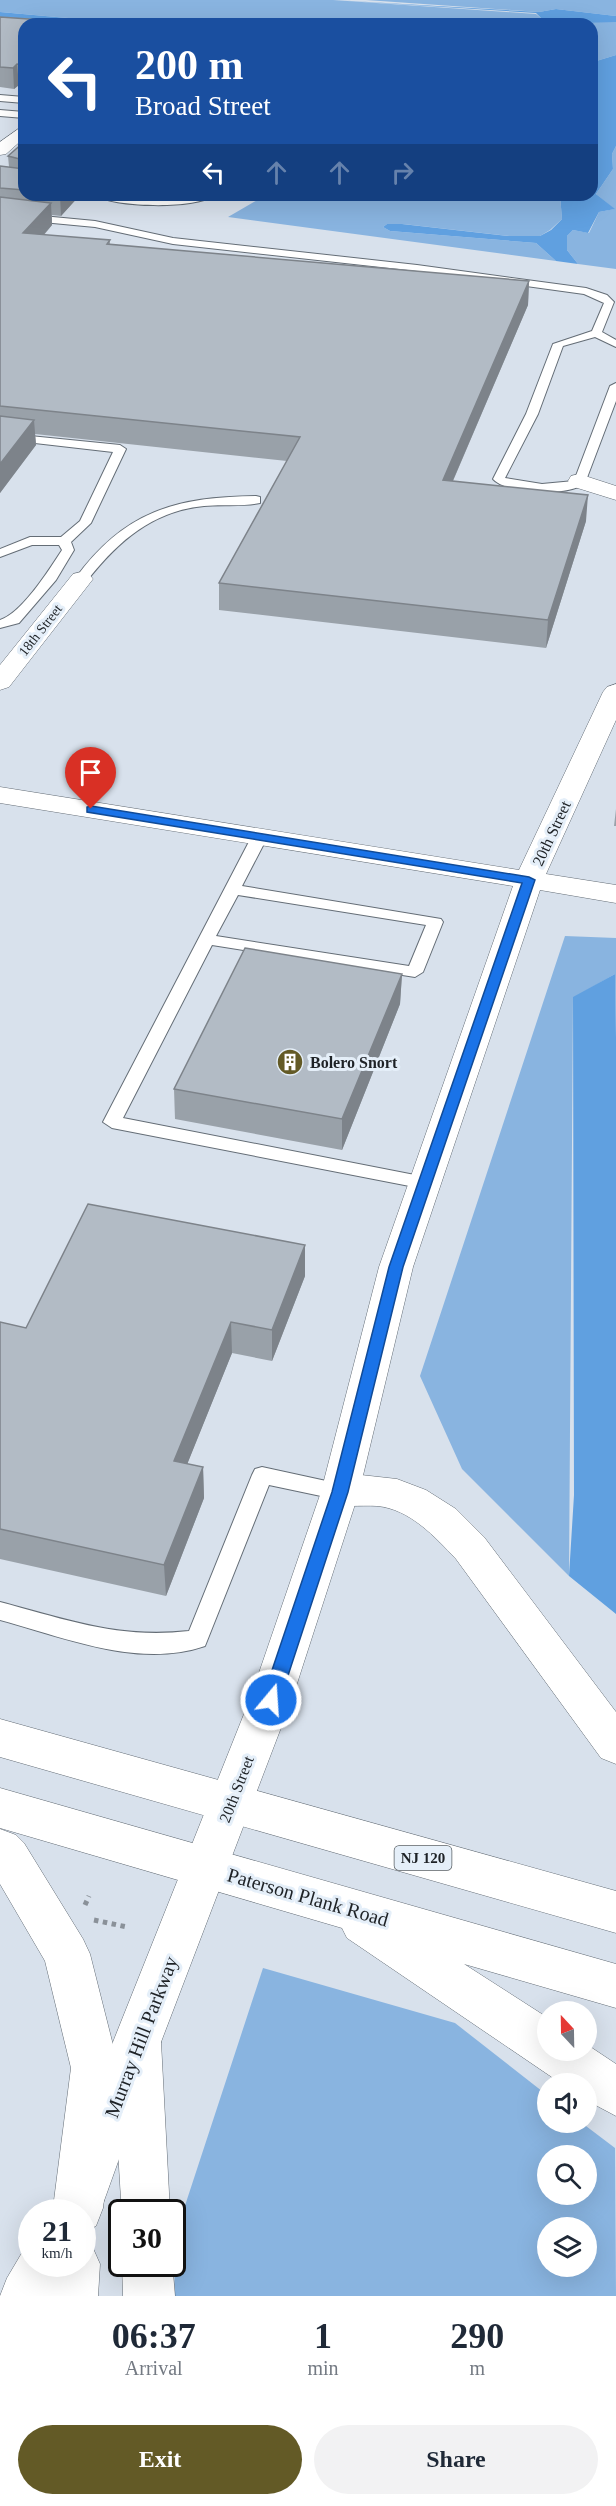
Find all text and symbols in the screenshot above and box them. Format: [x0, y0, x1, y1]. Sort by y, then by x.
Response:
icon: left [36, 42, 114, 120]
text: 200 m [135, 42, 244, 88]
text: Broad Street [135, 91, 271, 121]
icon: left [197, 156, 230, 189]
icon: ahead [260, 156, 293, 189]
icon: ahead [323, 156, 356, 189]
icon: right [386, 156, 419, 189]
street label: 18th Street [16, 602, 65, 659]
pin [65, 747, 116, 809]
icon: arrive [74, 756, 107, 789]
street label: 20th Street [529, 798, 574, 868]
building icon: Bolero Snort [275, 1047, 305, 1077]
place label: Bolero Snort [310, 1054, 398, 1071]
position arrow [239, 1668, 303, 1732]
street label: 20th Street [216, 1753, 257, 1825]
road number: NJ 120 [394, 1846, 452, 1870]
street label: Paterson Plank Road [225, 1863, 391, 1931]
street label: Murray Hill Parkway [100, 1953, 183, 2121]
north arrow [537, 2001, 597, 2061]
map controls [537, 2001, 597, 2277]
button: sound [537, 2073, 597, 2133]
button: search [537, 2145, 597, 2205]
speed limit sign: 30 [108, 2199, 186, 2277]
text: 21 [42, 2214, 72, 2247]
button: layers [537, 2217, 597, 2277]
text: km/h [42, 2245, 72, 2261]
text: 06:37 [112, 2316, 196, 2356]
text: 1 [314, 2316, 332, 2356]
text: 290 [450, 2316, 504, 2356]
text: Arrival [125, 2357, 183, 2379]
text: min [307, 2357, 339, 2379]
text: m [470, 2357, 485, 2379]
button: Exit [18, 2425, 302, 2494]
button: Share [314, 2425, 598, 2494]

